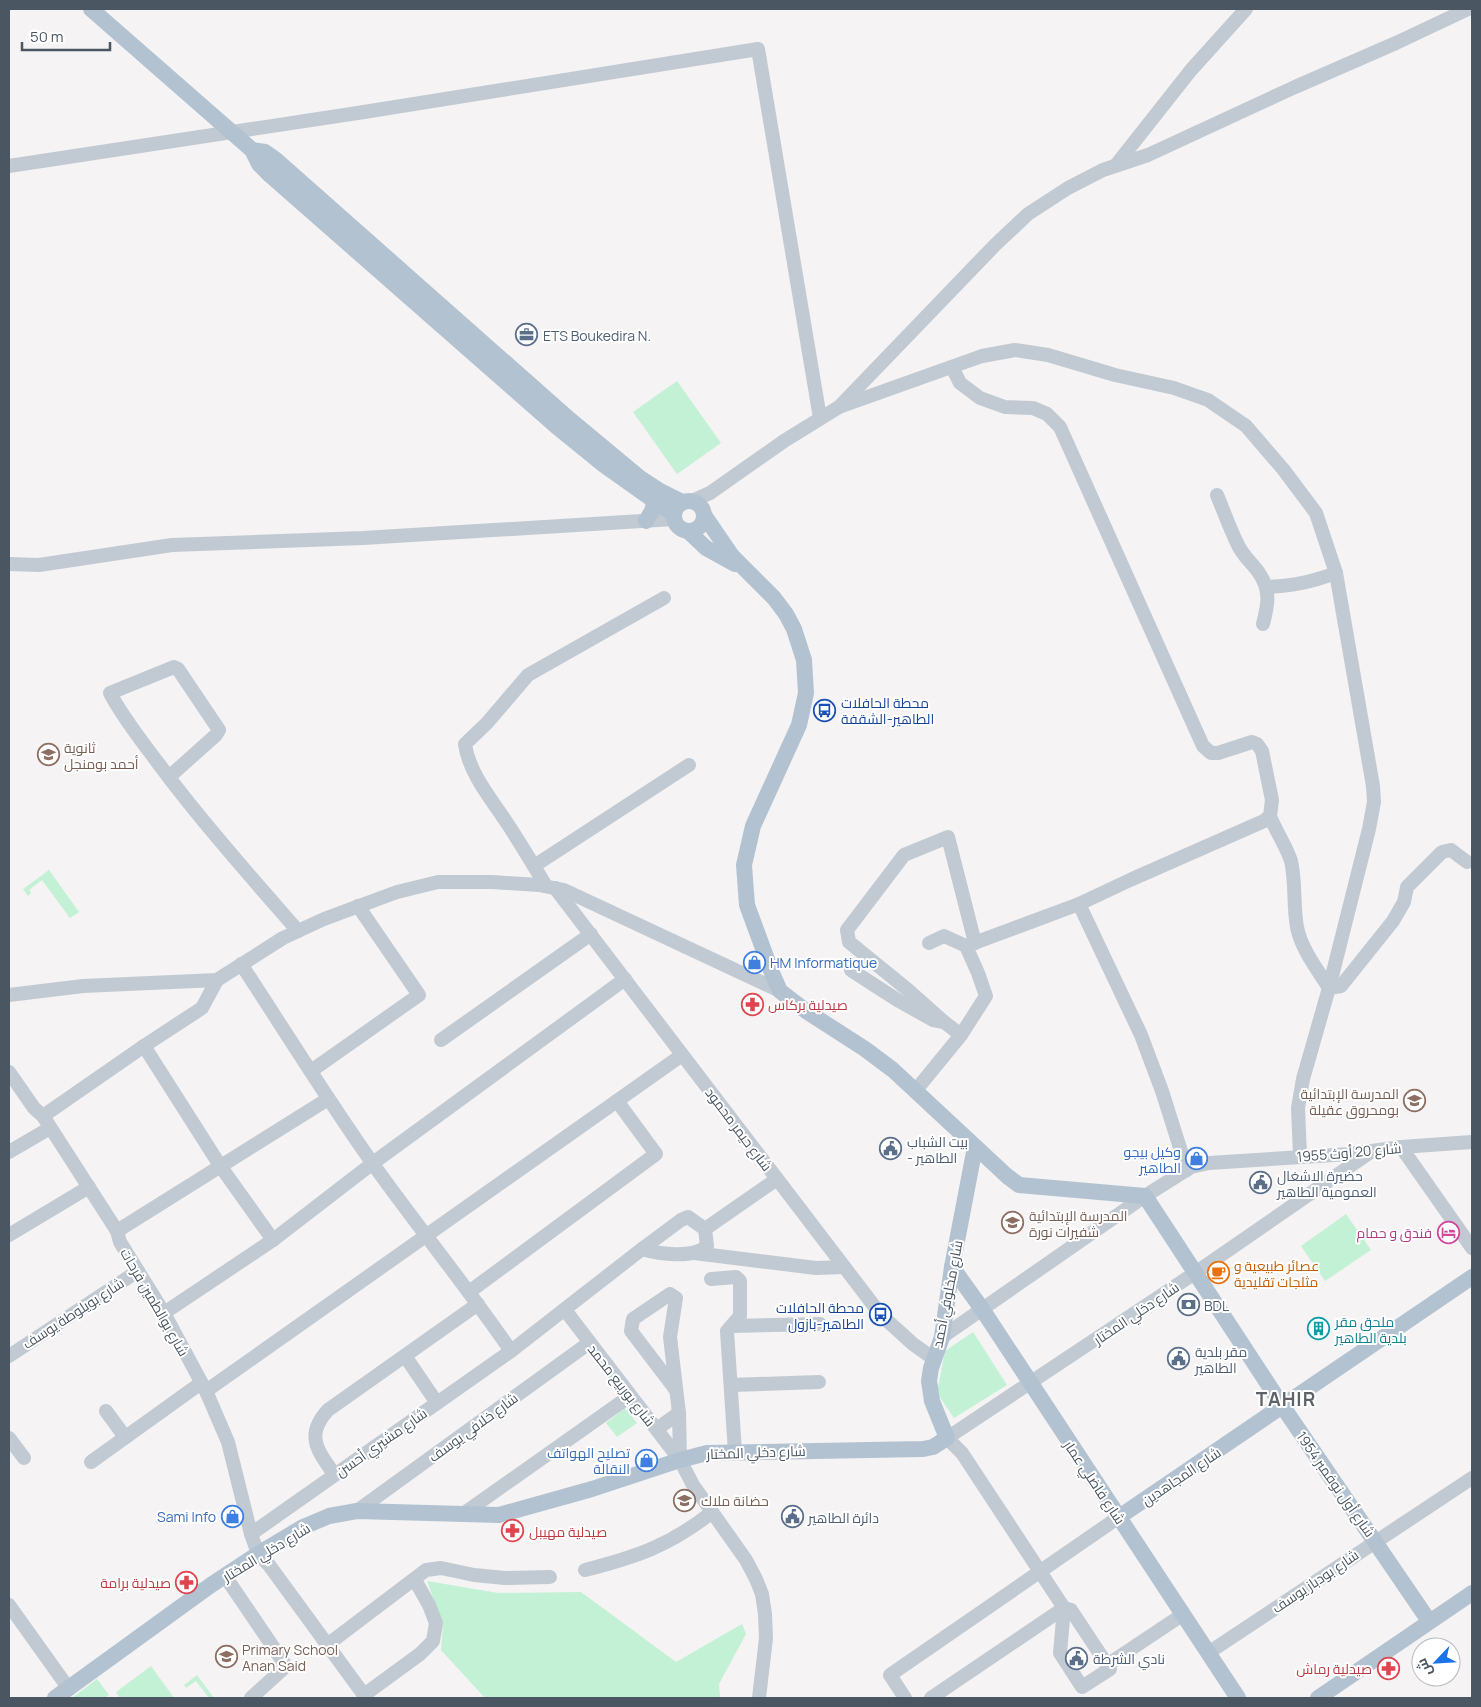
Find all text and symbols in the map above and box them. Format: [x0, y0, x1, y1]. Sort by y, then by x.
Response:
scale bar [22, 20, 110, 52]
text: 50 m [30, 26, 64, 47]
office icon: ETS Boukedira N. [515, 323, 539, 347]
place label: ETS Boukedira N. [543, 326, 651, 345]
place label: محطة الحافلات الطاهير-الشقفة [841, 693, 934, 728]
bus stop icon: محطة الحافلات الطاهير-الشقفة [813, 698, 837, 722]
place label: ثانوية أحمد بومنجل [64, 738, 139, 773]
school or university icon: ثانوية أحمد بومنجل [36, 743, 60, 767]
shop icon: HM Informatique [742, 950, 766, 974]
place label: HM Informatique [770, 953, 877, 972]
pharmacy icon: صيدلية بركاس [740, 992, 764, 1016]
place label: صيدلية بركاس [768, 995, 848, 1014]
street label: شارع حيمر محمود [701, 1083, 777, 1175]
place label: المدرسة الإبتدائية بومحروق عقيلة [1300, 1084, 1399, 1119]
school or university icon: المدرسة الإبتدائية بومحروق عقيلة [1403, 1089, 1427, 1113]
place label: بيت الشباب - الطاهير [907, 1132, 968, 1167]
public building icon: بيت الشباب - الطاهير [879, 1137, 903, 1161]
street label: شارع 20 أوث 1955 [1296, 1138, 1402, 1166]
place label: وكيل بيجو الطاهير [1124, 1142, 1181, 1177]
shop icon: وكيل بيجو الطاهير [1185, 1147, 1209, 1171]
place label: حضيرة الاشغال العمومية الطاهير [1276, 1166, 1377, 1201]
public building icon: حضيرة الاشغال العمومية الطاهير [1249, 1171, 1273, 1195]
place label: المدرسة الإبتدائية شفيرات نورة [1029, 1206, 1128, 1241]
school or university icon: المدرسة الإبتدائية شفيرات نورة [1001, 1211, 1025, 1235]
hotel icon: فندق و حمام [1436, 1220, 1460, 1244]
place label: فندق و حمام [1356, 1223, 1432, 1243]
street label: شارع مخلوفي أحمد [927, 1239, 970, 1350]
street label: شارع بوالطمين فرحات [116, 1245, 194, 1359]
place label: عصائر طبيعية و مثلجات تقليدية [1234, 1256, 1319, 1291]
cafe icon: عصائر طبيعية و مثلجات تقليدية [1206, 1261, 1230, 1285]
street label: شارع بويلوطة يوسف [19, 1273, 127, 1353]
street label: شارع دخلي المختار [1089, 1277, 1184, 1352]
bank icon: BDL [1176, 1293, 1200, 1317]
place label: BDL [1204, 1296, 1229, 1315]
place label: محطة الحافلات الطاهير-بازول [776, 1298, 864, 1333]
bus stop icon: محطة الحافلات الطاهير-بازول [868, 1303, 892, 1327]
place label: ملحق مقر بلدية الطاهير [1334, 1312, 1407, 1347]
building icon: ملحق مقر بلدية الطاهير [1307, 1317, 1331, 1341]
street label: شارع بوربيع محمد [584, 1340, 660, 1430]
place label: مقر بلدية الطاهير [1194, 1342, 1247, 1377]
public building icon: مقر بلدية الطاهير [1167, 1347, 1191, 1371]
district label: TAHIR [1256, 1386, 1316, 1412]
street label: شارع خلافي يوسف [424, 1388, 523, 1468]
street label: شارع مشيري أحسن [331, 1403, 432, 1483]
street label: شارع أول نوفمبر 1954 [1292, 1427, 1380, 1541]
street label: شارع فاضلي عمار [1057, 1436, 1130, 1529]
street label: شارع دخلي المختار [705, 1441, 806, 1466]
street label: شارع المجاهدين [1138, 1442, 1224, 1510]
place label: تصليح الهواتف النقالة [547, 1443, 630, 1478]
shop icon: تصليح الهواتف النقالة [634, 1448, 658, 1472]
school or university icon: حضانة ملاك [673, 1488, 697, 1512]
place label: حضانة ملاك [701, 1491, 769, 1510]
shop icon: Sami Info [220, 1504, 244, 1528]
public building icon: دائرة الطاهير [780, 1505, 804, 1529]
place label: Sami Info [157, 1507, 216, 1526]
place label: دائرة الطاهير [807, 1508, 879, 1527]
street label: شارع دخلي المختار [218, 1518, 315, 1589]
pharmacy icon: صيدلية مهيبل [501, 1519, 525, 1543]
place label: صيدلية مهيبل [529, 1522, 607, 1541]
street label: شارع بودباز يوسف [1268, 1545, 1362, 1617]
pharmacy icon: صيدلية برامة [175, 1570, 199, 1594]
place label: صيدلية برامة [100, 1573, 171, 1592]
north arrow [1411, 1637, 1461, 1687]
place label: Primary School Anan Said [242, 1640, 338, 1675]
school or university icon: Primary School Anan Said [214, 1645, 238, 1669]
public building icon: نادي الشرطة [1065, 1646, 1089, 1670]
place label: نادي الشرطة [1093, 1649, 1165, 1671]
pharmacy icon: صيدلية رماش [1376, 1656, 1400, 1680]
text: ش [1411, 1656, 1436, 1680]
place label: صيدلية رماش [1296, 1659, 1372, 1678]

